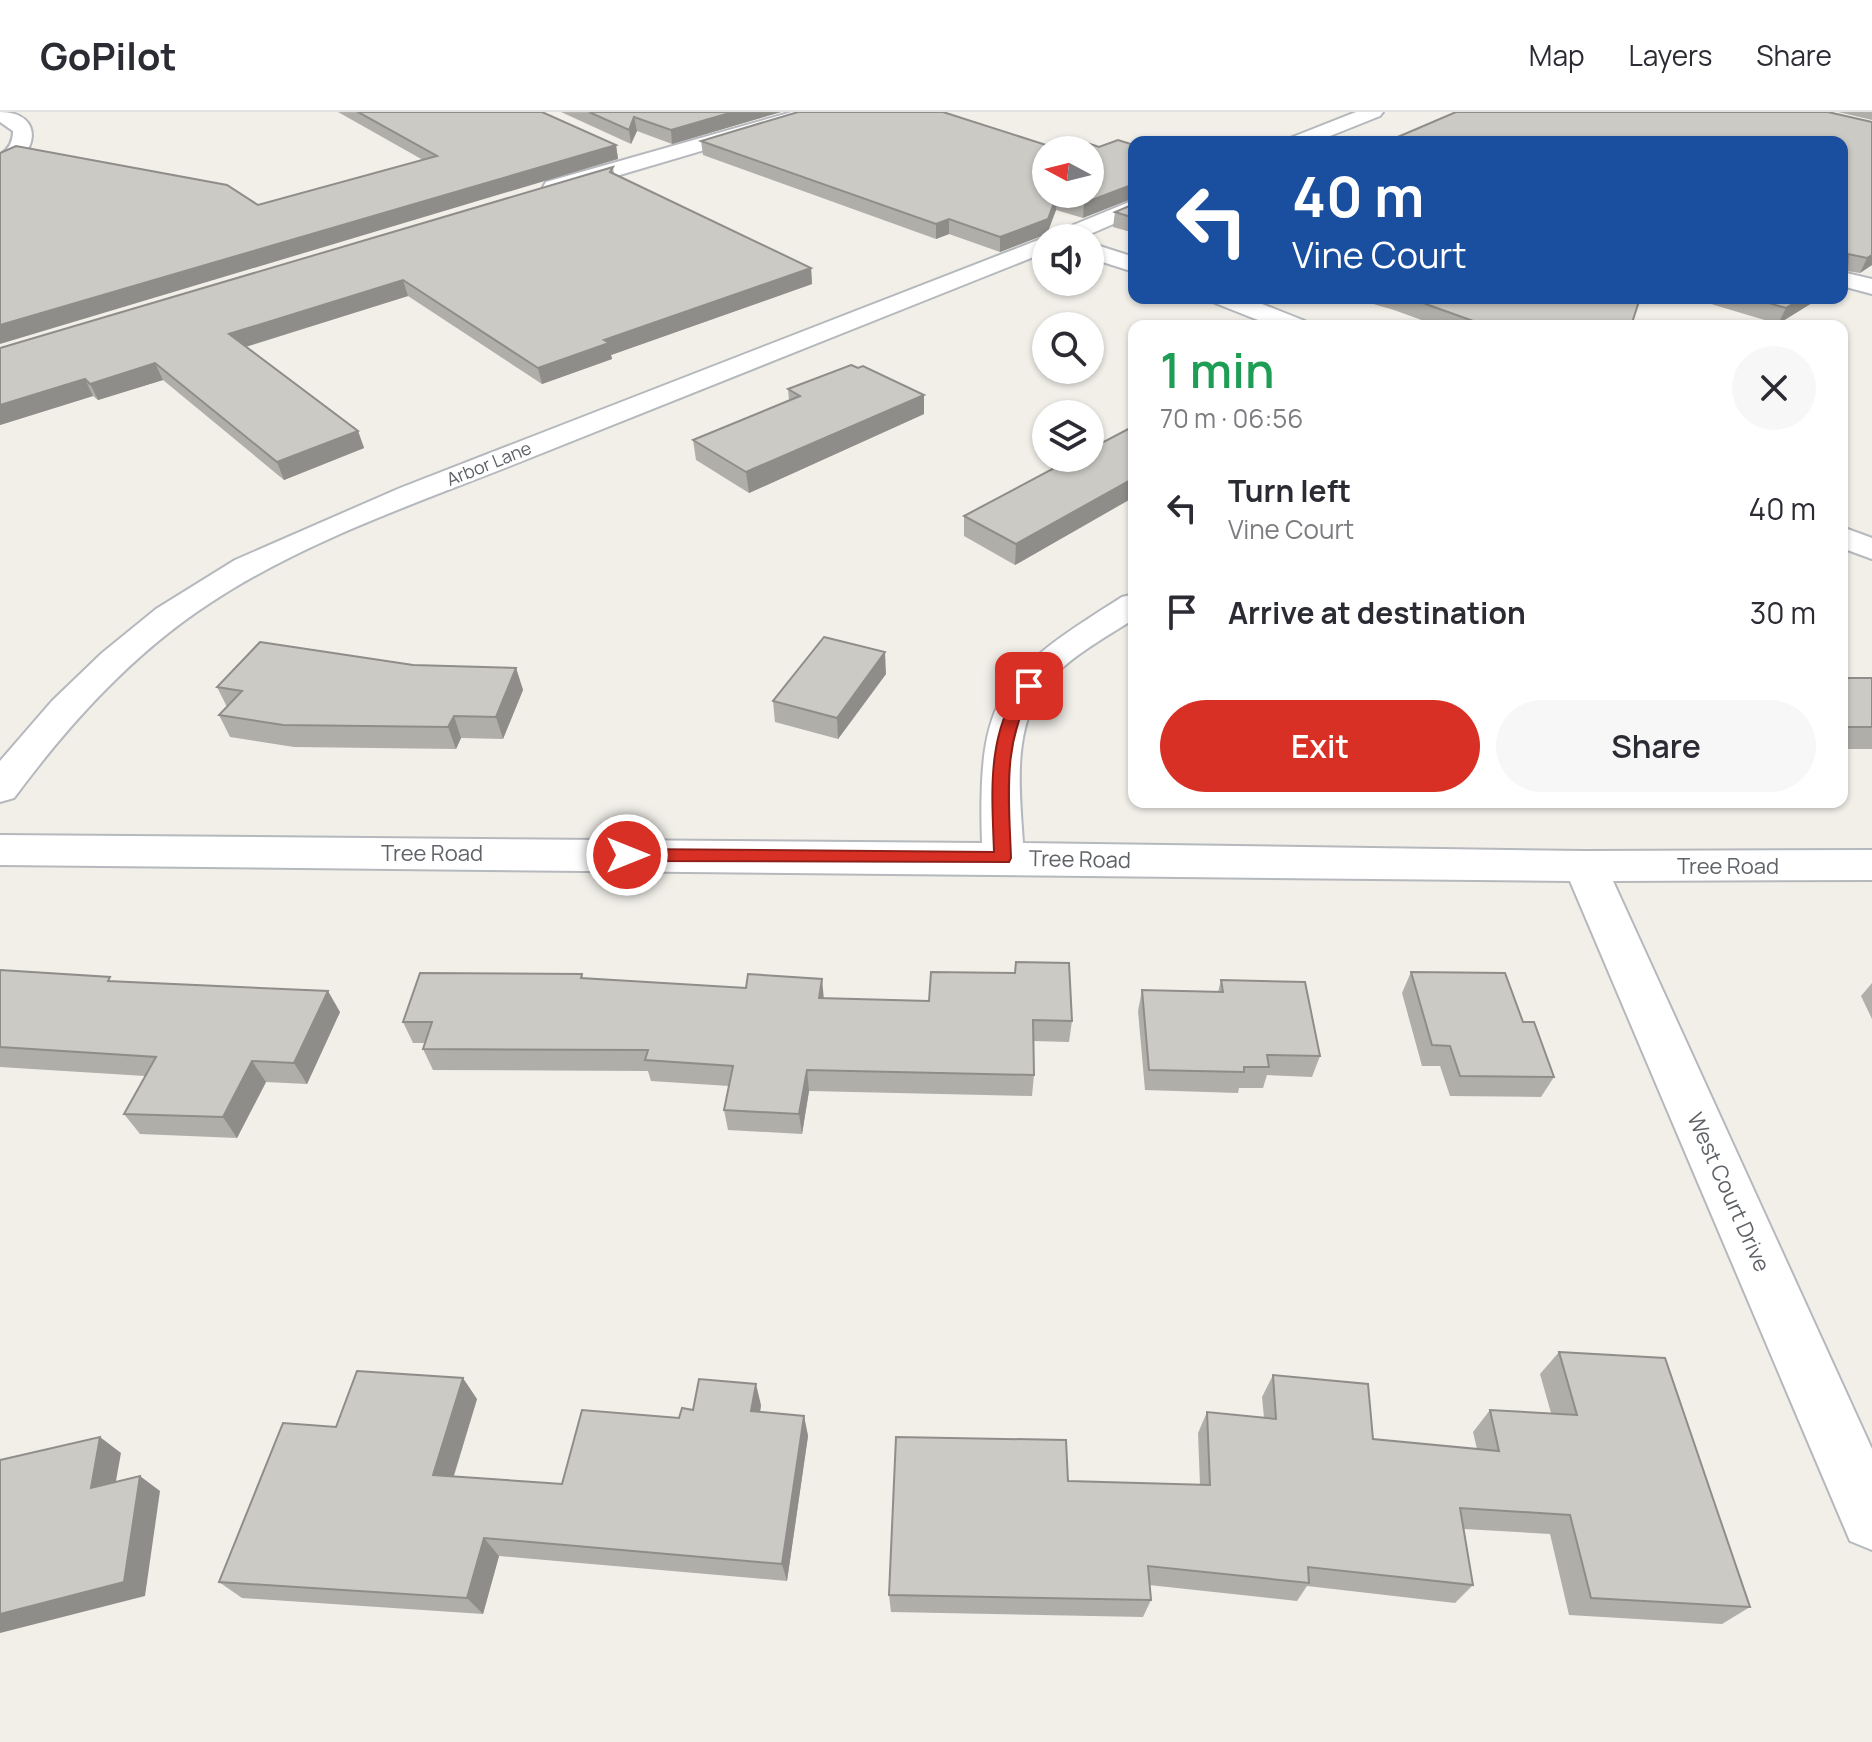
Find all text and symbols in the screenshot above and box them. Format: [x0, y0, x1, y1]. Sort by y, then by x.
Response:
text: GoPilot [40, 29, 177, 81]
text: Map [1529, 36, 1585, 74]
text: Layers [1629, 36, 1712, 74]
text: Share [1756, 36, 1832, 74]
north arrow [1032, 136, 1104, 208]
map controls [1032, 136, 1104, 472]
text: 40 m [1292, 157, 1424, 234]
icon: left [1160, 168, 1264, 272]
button: sound [1032, 224, 1104, 296]
text: Vine Court [1292, 230, 1467, 279]
button: search [1032, 312, 1104, 384]
text: 1 min [1160, 337, 1274, 402]
button: close [1732, 346, 1816, 430]
button: layers [1032, 400, 1104, 472]
text: 70 m · 06:56 [1160, 400, 1303, 436]
street label: Arbor Lane [443, 435, 535, 491]
text: Turn left [1228, 470, 1351, 511]
icon: left [1160, 486, 1204, 530]
text: 40 m [1749, 488, 1816, 529]
text: Vine Court [1228, 511, 1354, 547]
icon: arrive [1160, 590, 1204, 634]
text: Arrive at destination [1228, 592, 1526, 633]
text: 30 m [1750, 592, 1816, 633]
pin [995, 652, 1063, 720]
icon: arrive [1007, 664, 1051, 708]
button: Exit [1160, 700, 1480, 792]
button: Share [1496, 700, 1816, 792]
position arrow [585, 813, 669, 897]
street label: Tree Road [381, 838, 483, 868]
street label: Tree Road [1029, 843, 1131, 875]
street label: Tree Road [1677, 851, 1779, 881]
street label: West Court Drive [1680, 1108, 1778, 1276]

